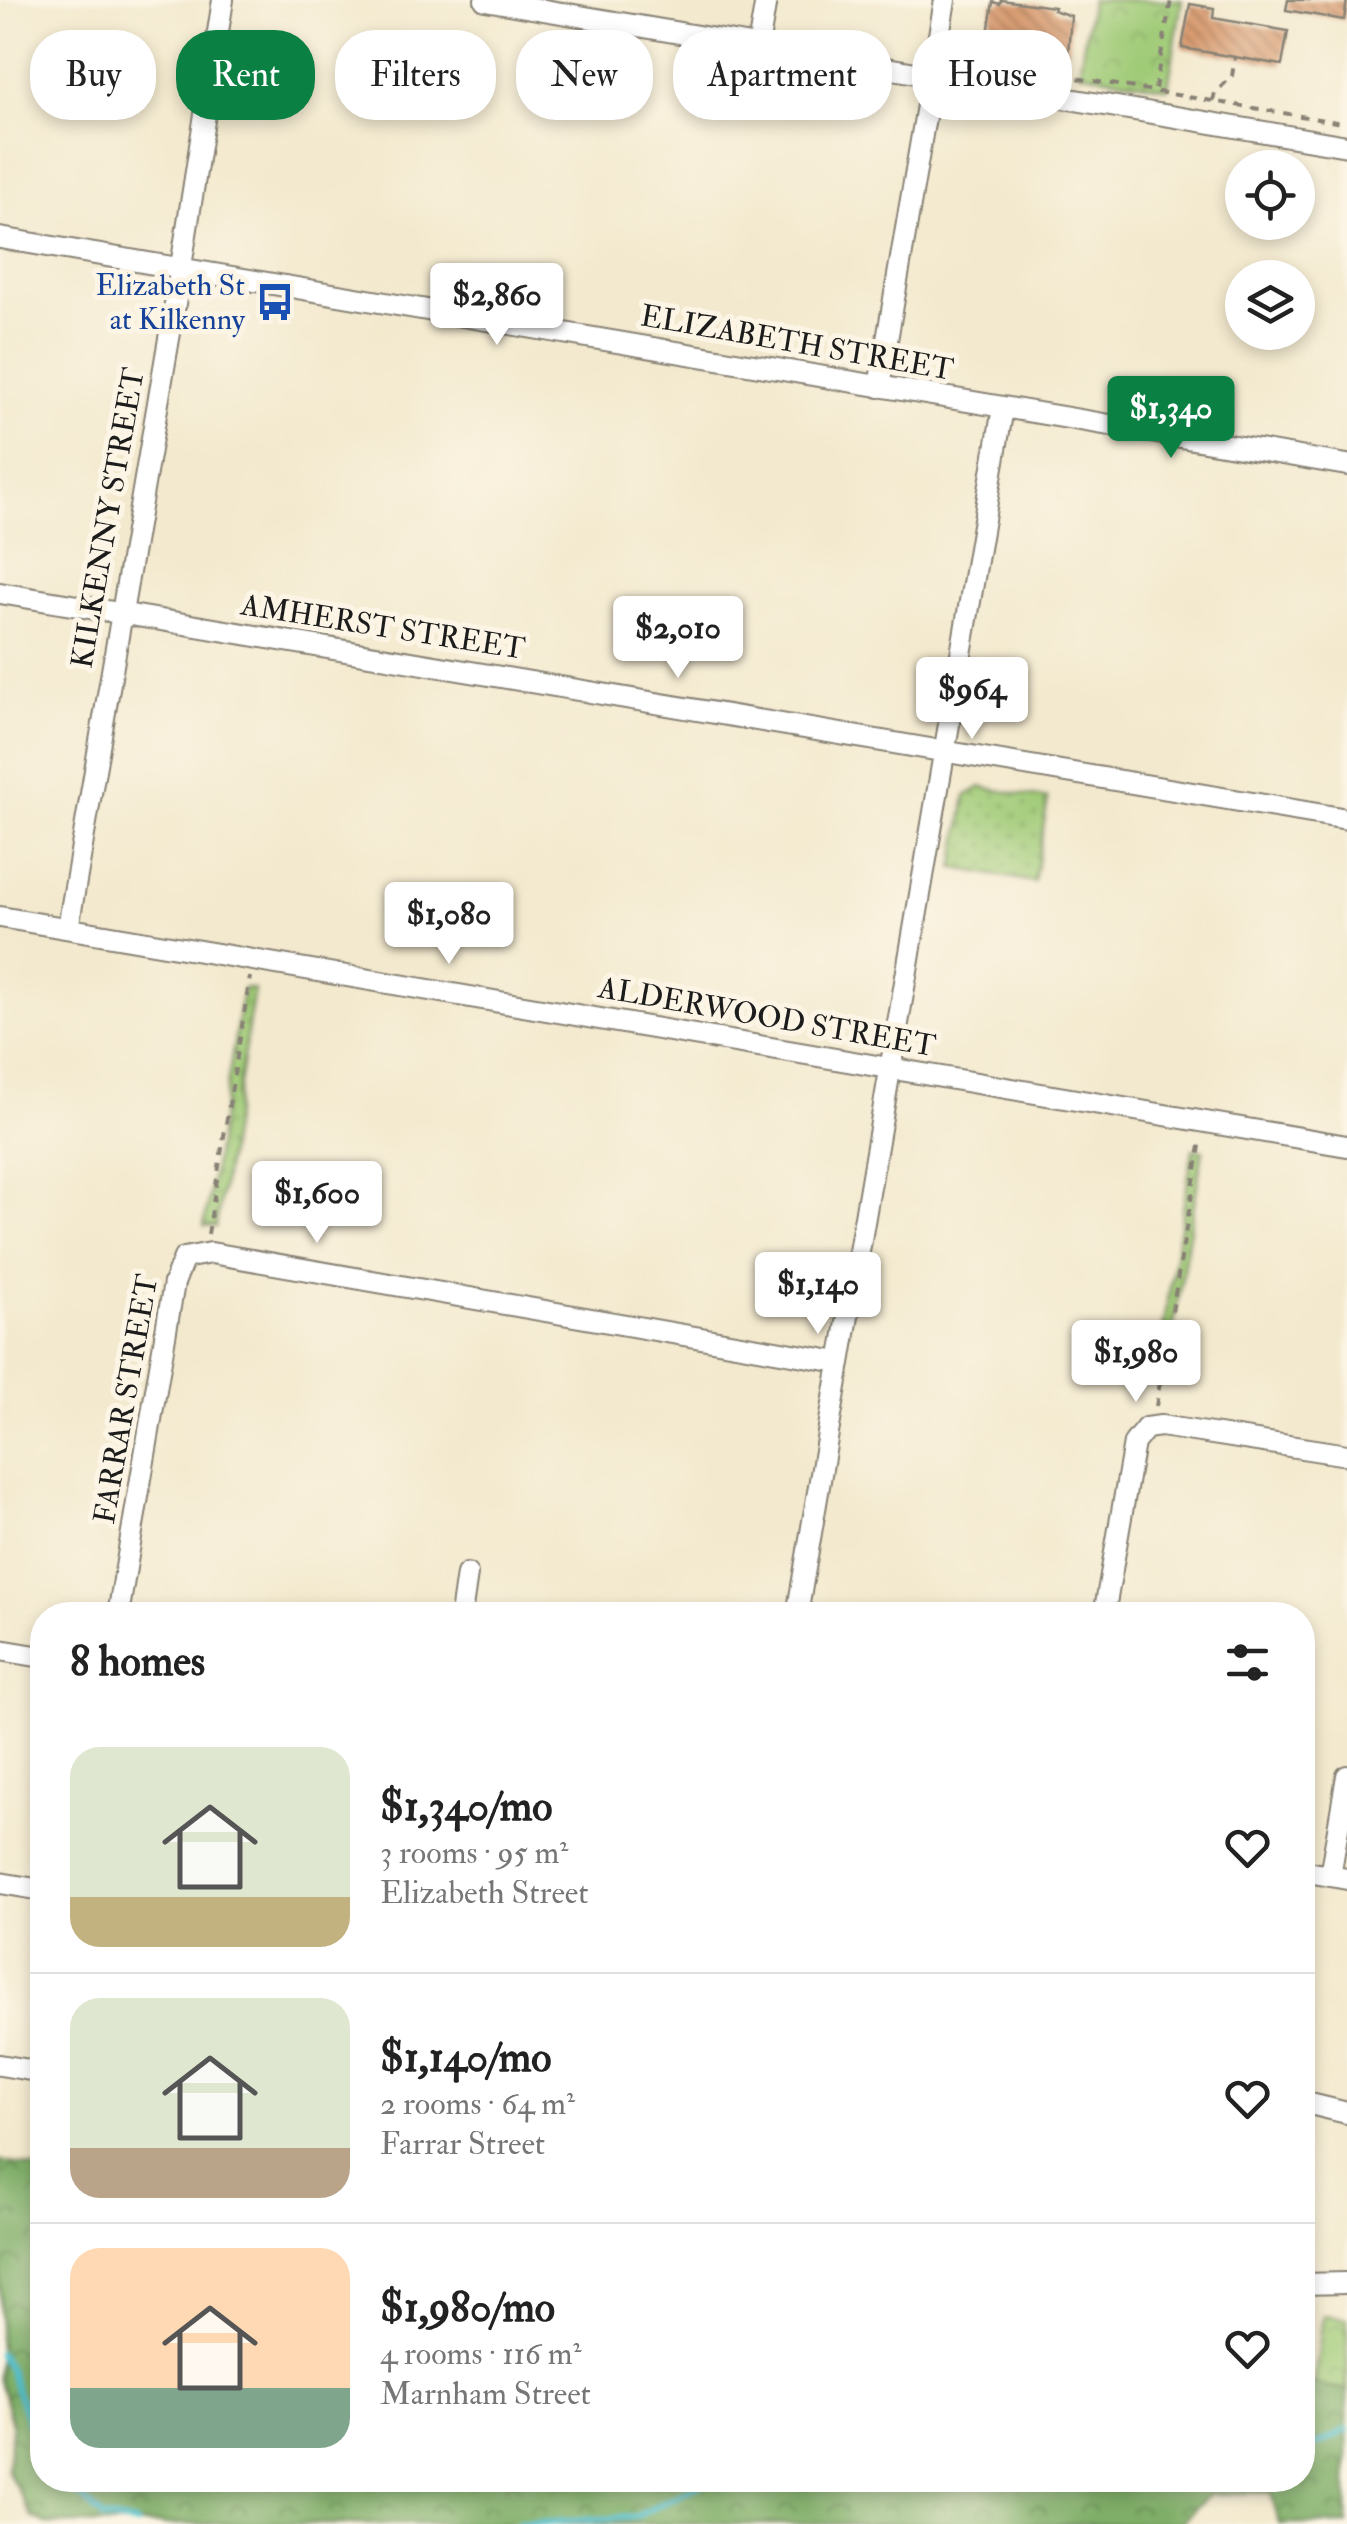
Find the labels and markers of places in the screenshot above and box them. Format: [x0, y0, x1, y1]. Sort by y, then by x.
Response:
pin: $2,860 [416, 263, 578, 348]
place label: Elizabeth St at Kilkenny [95, 267, 246, 338]
bus stop icon: Elizabeth St at Kilkenny [254, 281, 296, 323]
pin: $1,340 [1090, 376, 1252, 461]
pin: $2,010 [597, 596, 759, 681]
pin: $964 [913, 657, 1031, 742]
pin: $1,080 [368, 882, 530, 967]
pin: $1,600 [236, 1161, 398, 1246]
pin: $1,140 [737, 1252, 899, 1337]
pin: $1,980 [1055, 1320, 1217, 1405]

